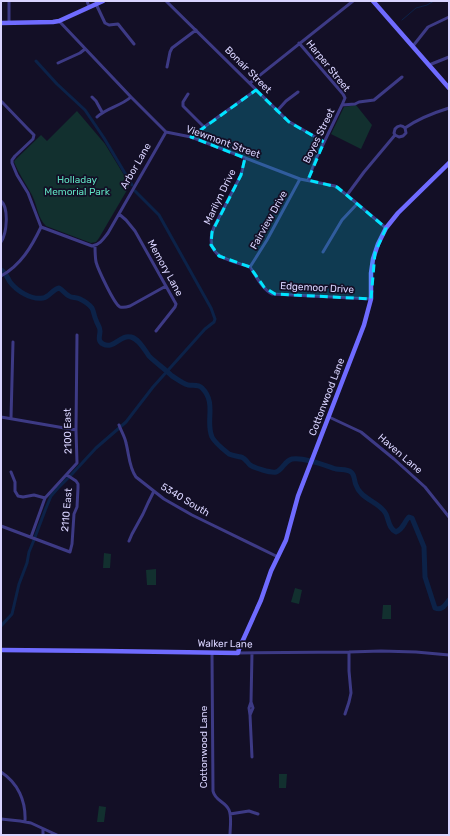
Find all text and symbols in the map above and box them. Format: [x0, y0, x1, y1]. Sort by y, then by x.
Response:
street label: Harper Street [304, 38, 353, 94]
street label: Bonair Street [222, 44, 274, 96]
street label: Boyes Street [301, 106, 337, 165]
street label: Viewmont Street [184, 123, 262, 161]
street label: Arbor Lane [118, 141, 154, 191]
street label: Marilyn Drive [201, 167, 239, 227]
park label: Holladay Memorial Park [44, 174, 111, 198]
street label: Fairview Drive [248, 188, 290, 251]
street label: Memory Lane [145, 238, 186, 299]
street label: Edgemoor Drive [280, 280, 355, 296]
street label: Cottonwood Lane [307, 356, 348, 438]
street label: 2100 East [62, 408, 74, 454]
street label: Haven Lane [375, 431, 425, 477]
street label: 5340 South [158, 481, 212, 519]
street label: 2110 East [59, 488, 75, 532]
street label: Walker Lane [197, 638, 253, 650]
street label: Cottonwood Lane [198, 705, 210, 788]

